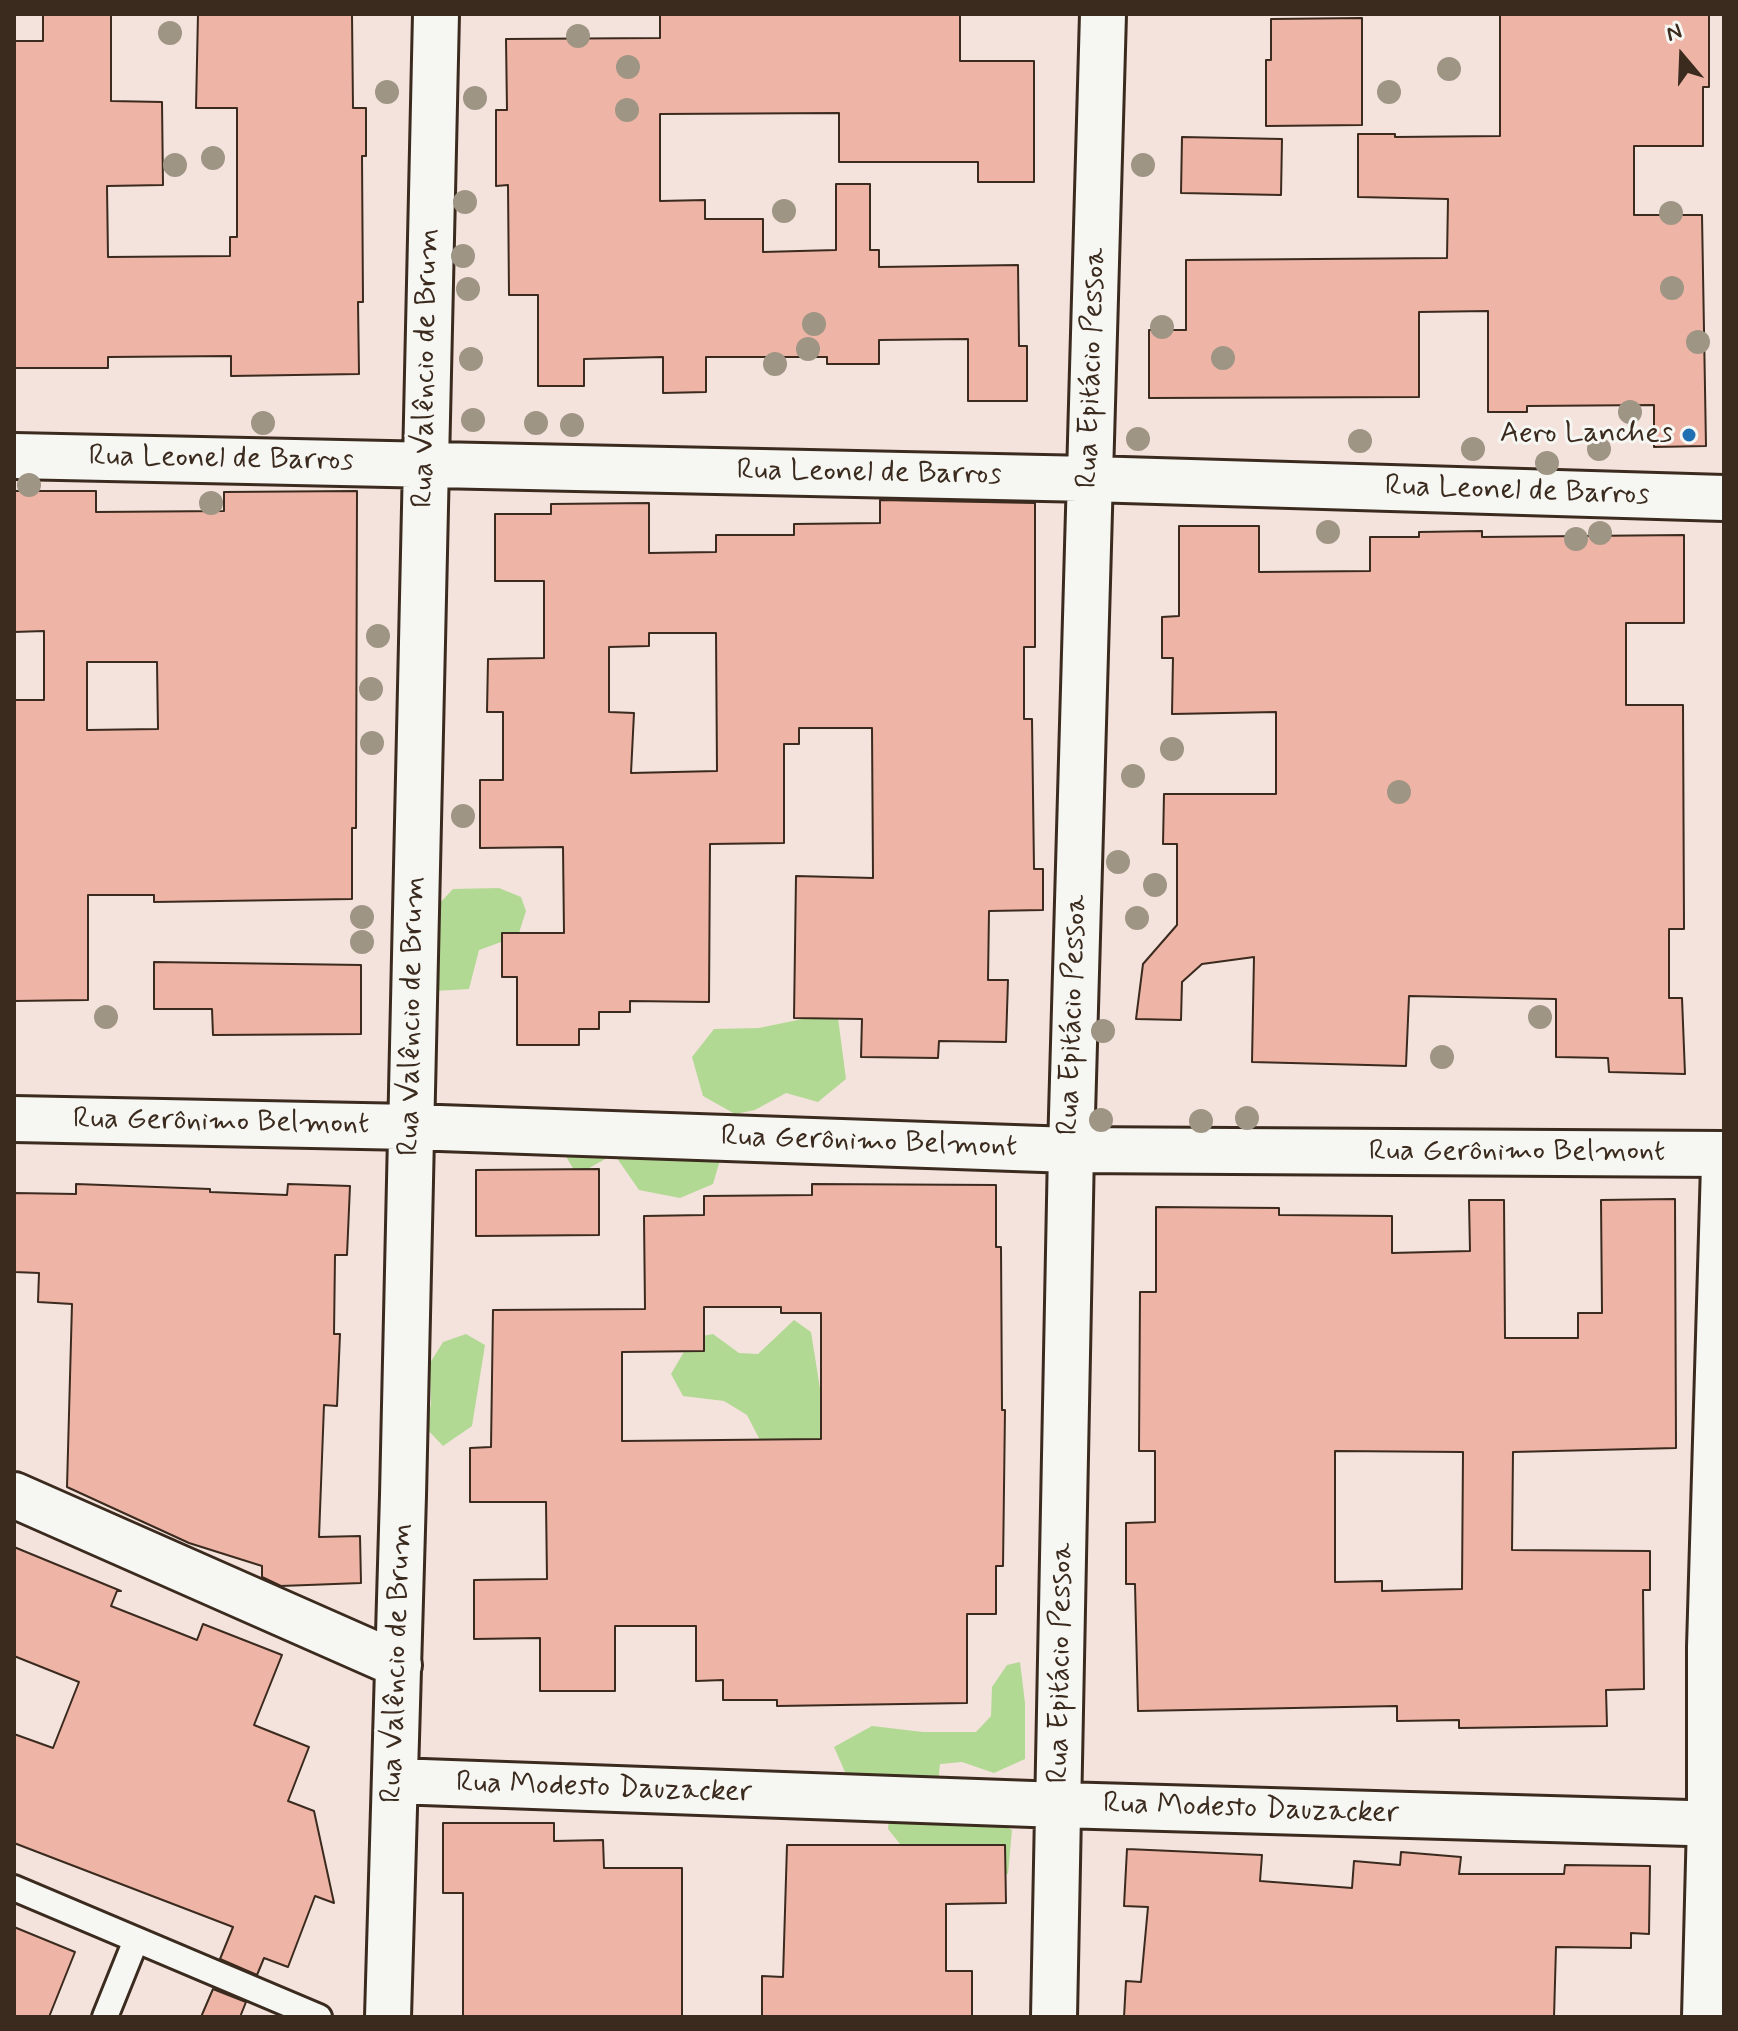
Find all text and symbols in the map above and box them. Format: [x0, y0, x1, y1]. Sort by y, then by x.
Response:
north arrow [1642, 16, 1722, 96]
text: N [1663, 18, 1686, 49]
street label: Rua Valêncio de Brum [407, 228, 447, 508]
street label: Rua Epitácio Pessoa [1071, 247, 1115, 489]
place label: Aero Lanches [1500, 417, 1673, 453]
marker: Aero Lanches [1680, 426, 1698, 444]
street label: Rua Leonel de Barros [88, 440, 354, 480]
street label: Rua Leonel de Barros [736, 454, 1002, 494]
street label: Rua Leonel de Barros [1384, 469, 1650, 515]
street label: Rua Valêncio de Brum [393, 876, 433, 1156]
street label: Rua Epitácio Pessoa [1052, 894, 1096, 1136]
street label: Rua Gerônimo Belmont [72, 1102, 370, 1144]
street label: Rua Gerônimo Belmont [720, 1120, 1018, 1166]
street label: Rua Gerônimo Belmont [1369, 1135, 1665, 1171]
street label: Rua Valêncio de Brum [375, 1522, 421, 1804]
street label: Rua Epitácio Pessoa [1042, 1542, 1082, 1784]
street label: Rua Modesto Dauzacker [455, 1766, 753, 1812]
street label: Rua Modesto Dauzacker [1102, 1787, 1400, 1833]

